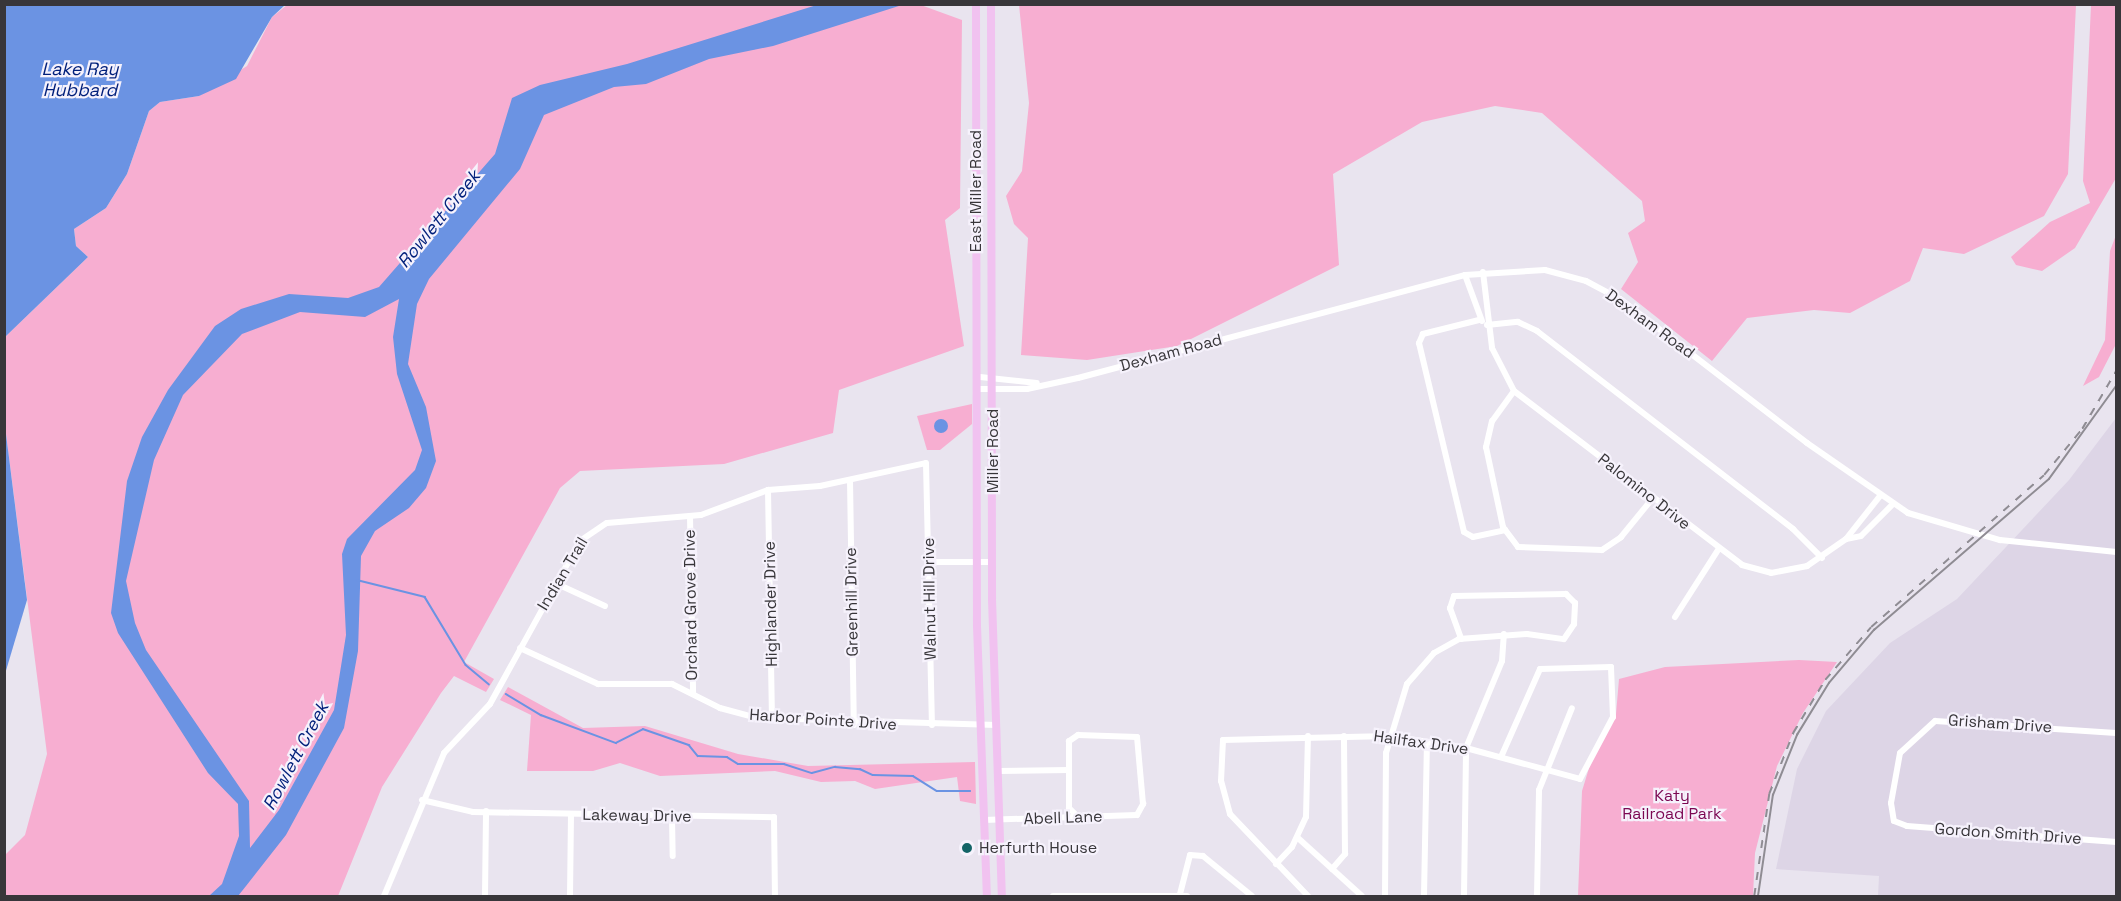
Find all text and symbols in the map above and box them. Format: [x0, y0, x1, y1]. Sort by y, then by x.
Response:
water label: Lake Ray Hubbard [41, 59, 119, 101]
street label: East Miller Road [966, 130, 986, 252]
water label: Rowlett Creek [393, 166, 485, 272]
street label: Dexham Road [1602, 285, 1698, 363]
street label: Dexham Road [1118, 330, 1224, 376]
street label: Miller Road [983, 409, 1003, 493]
street label: Palomino Drive [1594, 450, 1694, 534]
street label: Orchard Grove Drive [680, 529, 702, 681]
street label: Indian Trail [534, 534, 592, 614]
street label: Walnut Hill Drive [919, 538, 941, 660]
street label: Highlander Drive [760, 541, 782, 667]
street label: Greenhill Drive [841, 547, 863, 657]
water label: Rowlett Creek [258, 698, 334, 814]
street label: Harbor Pointe Drive [749, 705, 897, 735]
street label: Grisham Drive [1947, 711, 2053, 737]
street label: Hailfax Drive [1372, 727, 1470, 759]
park label: Katy Railroad Park [1622, 786, 1722, 824]
street label: Lakeway Drive [582, 805, 692, 827]
street label: Abell Lane [1023, 807, 1103, 829]
street label: Gordon Smith Drive [1934, 819, 2082, 849]
place label: Herfurth House [979, 838, 1097, 858]
marker: Herfurth House [960, 841, 974, 855]

